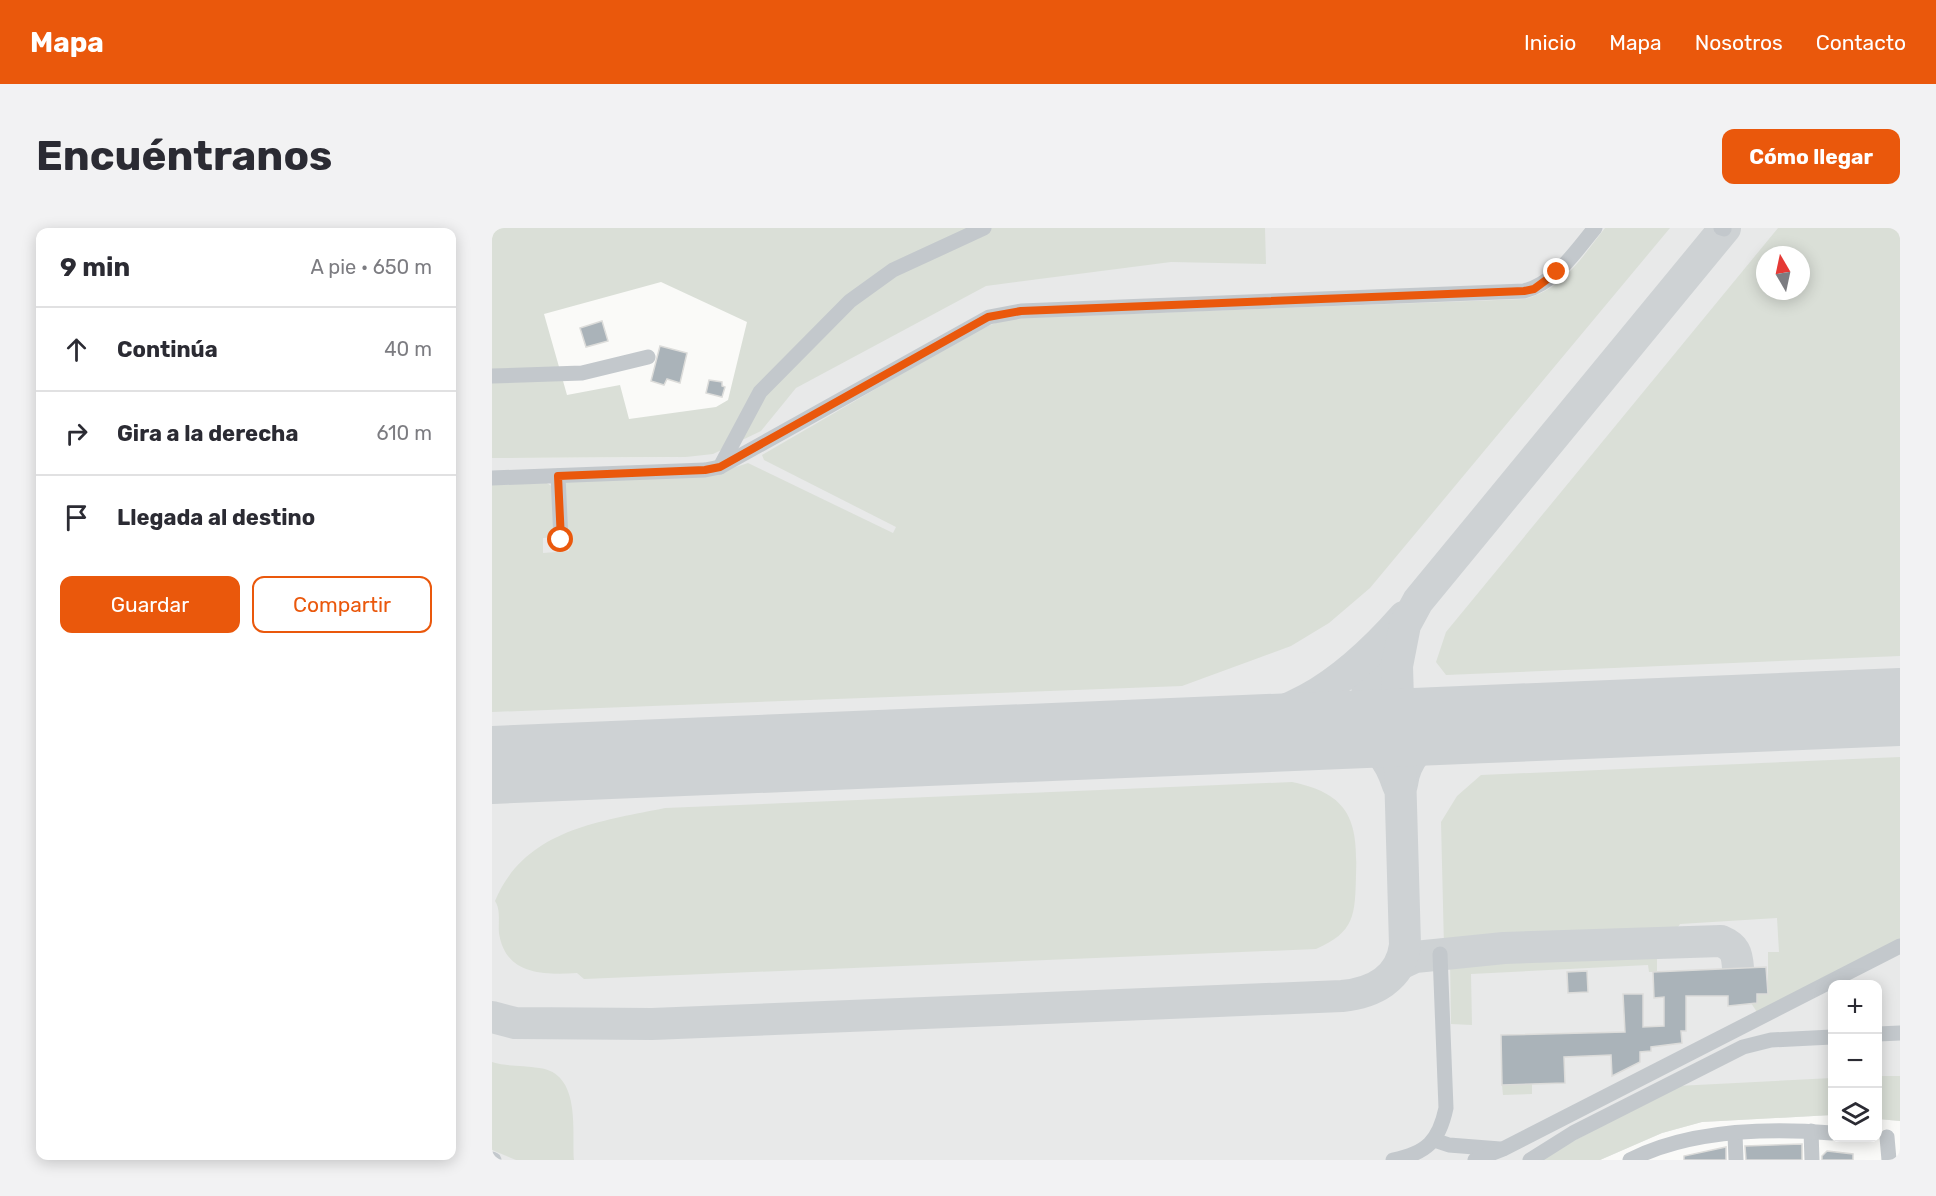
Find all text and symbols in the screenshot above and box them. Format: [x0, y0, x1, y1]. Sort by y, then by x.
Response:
text: Mapa [30, 26, 104, 59]
text: Inicio [1524, 30, 1576, 55]
text: Mapa [1609, 30, 1662, 55]
text: Nosotros [1695, 30, 1783, 55]
text: Contacto [1816, 30, 1906, 55]
button: Cómo llegar [1722, 129, 1900, 184]
text: Encuéntranos [36, 131, 332, 181]
north arrow [1756, 246, 1810, 300]
text: 9 min [60, 252, 130, 283]
text: A pie · 650 m [311, 255, 432, 279]
route end [1543, 258, 1569, 284]
icon: ahead [60, 333, 93, 366]
text: Continúa [117, 336, 218, 363]
text: 40 m [384, 337, 432, 361]
icon: right [60, 417, 93, 450]
text: Gira a la derecha [117, 420, 298, 447]
text: 610 m [376, 421, 432, 445]
icon: arrive [60, 501, 93, 534]
text: Llegada al destino [117, 504, 315, 531]
route start [547, 526, 573, 552]
button: Guardar [60, 576, 240, 633]
button: Compartir [252, 576, 432, 633]
map controls [1828, 980, 1882, 1142]
button: + [1828, 980, 1882, 1034]
button: − [1828, 1034, 1882, 1088]
button: layers [1828, 1088, 1882, 1142]

